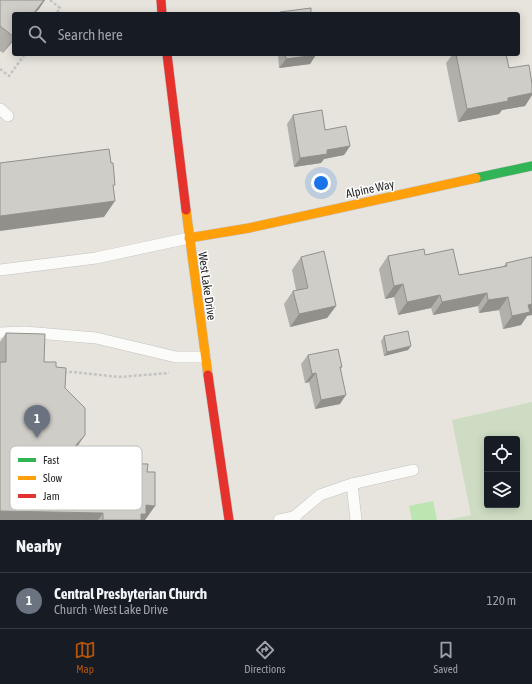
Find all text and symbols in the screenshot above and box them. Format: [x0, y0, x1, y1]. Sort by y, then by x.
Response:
search box [12, 12, 520, 56]
icon: search [26, 23, 48, 45]
text: Search here [58, 26, 123, 43]
your location [311, 173, 331, 193]
street label: Alpine Way [344, 177, 396, 201]
street label: West Lake Drive [195, 251, 219, 321]
pin: 1 [24, 405, 50, 438]
map controls [484, 436, 520, 508]
button: locate [484, 436, 520, 472]
legend [10, 446, 142, 510]
text: Fast [43, 454, 59, 466]
text: Slow [43, 472, 62, 484]
button: layers [484, 472, 520, 508]
text: Jam [43, 490, 60, 502]
text: Nearby [16, 536, 62, 556]
text: Central Presbyterian Church [54, 585, 207, 602]
text: 1 [26, 593, 32, 608]
text: 120 m [487, 593, 516, 608]
text: Church · West Lake Drive [54, 602, 168, 617]
tab: Map [74, 639, 96, 675]
tab: Directions [244, 639, 285, 675]
tab: Saved [434, 639, 458, 675]

